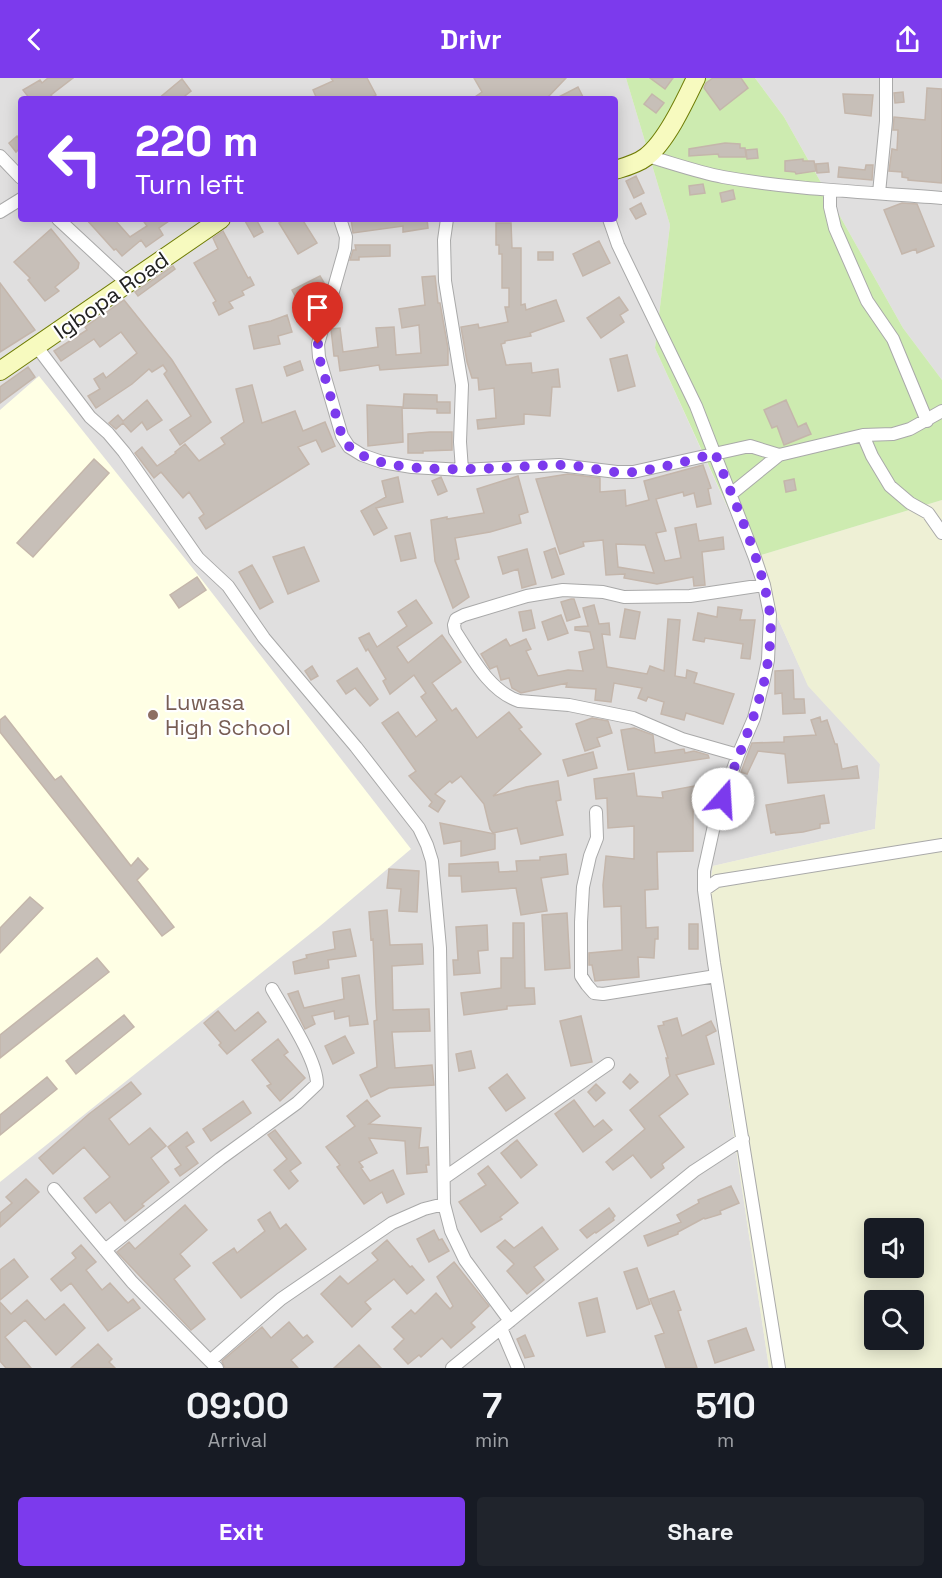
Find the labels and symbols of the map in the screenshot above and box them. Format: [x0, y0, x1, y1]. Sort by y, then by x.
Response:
street label: Igbopa Road [48, 245, 174, 345]
pin [292, 282, 343, 344]
place label: Luwasa High School [165, 688, 291, 741]
marker: Luwasa High School [146, 708, 160, 722]
position arrow [691, 767, 755, 831]

